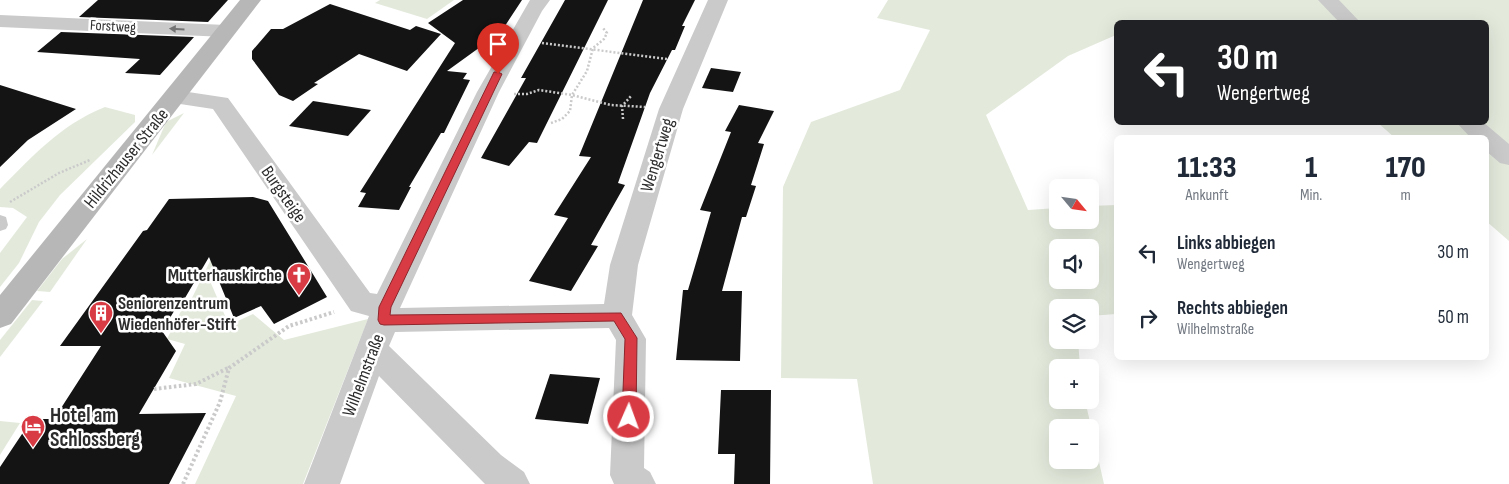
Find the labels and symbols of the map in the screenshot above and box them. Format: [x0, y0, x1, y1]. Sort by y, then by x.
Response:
street label: Forstweg [89, 16, 137, 37]
pin [477, 23, 519, 74]
one-way arrow [169, 25, 185, 33]
street label: Hildrizhauser Straße [80, 104, 173, 212]
street label: Wengertweg [636, 116, 679, 195]
street label: Burgsteige [257, 162, 311, 227]
north arrow [1049, 179, 1099, 229]
church icon: Mutterhauskirche [286, 262, 312, 296]
place label: Mutterhauskirche [168, 265, 282, 286]
place label: Seniorenzentrum Wiedenhöfer-Stift [118, 293, 236, 335]
building icon: Seniorenzentrum Wiedenhöfer-Stift [88, 300, 114, 334]
street label: Wilhelmstraße [338, 331, 389, 419]
position arrow [602, 390, 654, 442]
place label: Hotel am Schlossberg [50, 403, 140, 452]
hotel icon: Hotel am Schlossberg [20, 414, 46, 448]

